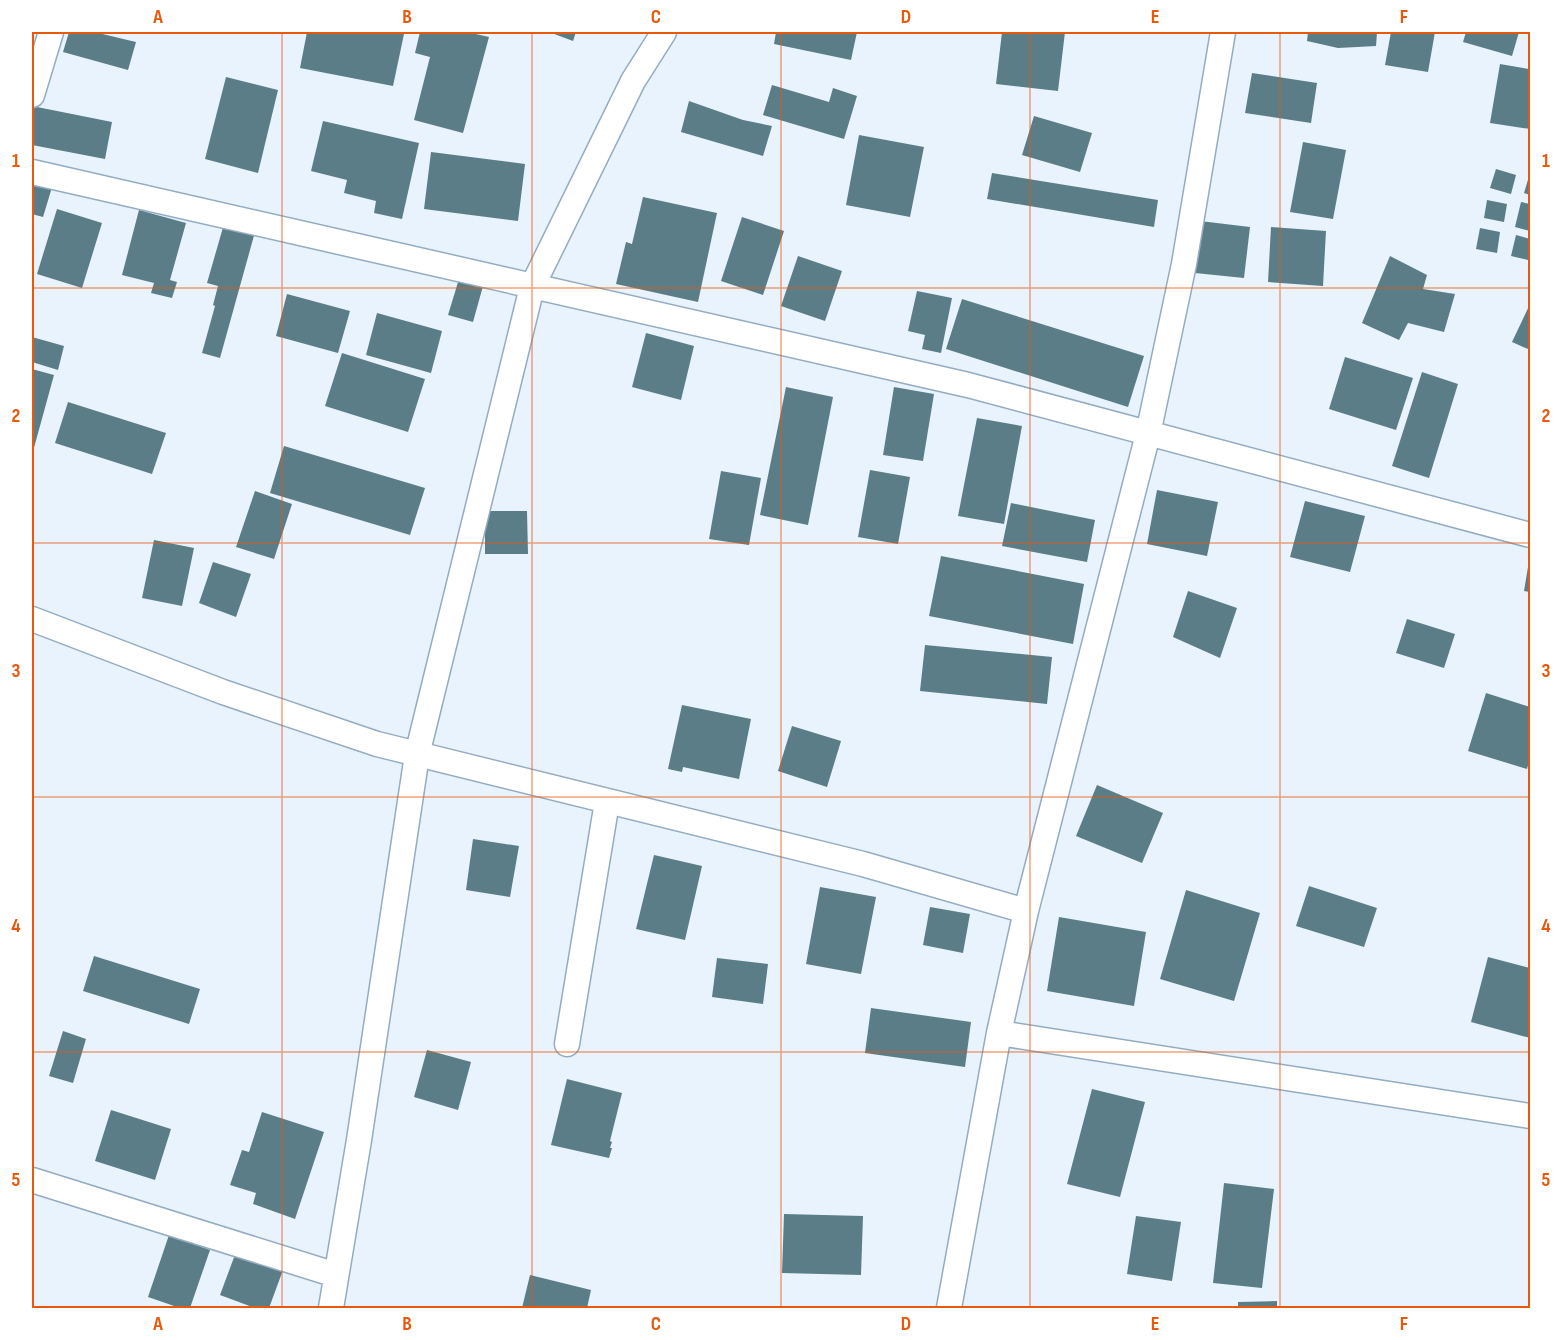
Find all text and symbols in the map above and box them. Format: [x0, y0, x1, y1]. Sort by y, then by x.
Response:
text: A [152, 5, 163, 29]
text: B [402, 5, 412, 29]
text: C [651, 5, 661, 29]
text: D [901, 5, 911, 29]
text: E [1151, 5, 1159, 29]
text: F [1400, 5, 1408, 29]
text: 1 [12, 149, 20, 173]
text: 1 [1542, 149, 1550, 173]
text: 2 [12, 404, 20, 428]
text: 2 [1542, 404, 1550, 428]
text: 3 [12, 659, 21, 683]
text: 3 [1542, 659, 1551, 683]
text: 4 [11, 914, 21, 938]
text: 4 [1541, 914, 1551, 938]
text: 5 [12, 1168, 21, 1192]
text: 5 [1542, 1168, 1551, 1192]
text: A [152, 1312, 163, 1336]
text: B [402, 1312, 412, 1336]
text: C [651, 1312, 661, 1336]
text: D [901, 1312, 911, 1336]
text: E [1151, 1312, 1159, 1336]
text: F [1400, 1312, 1408, 1336]

